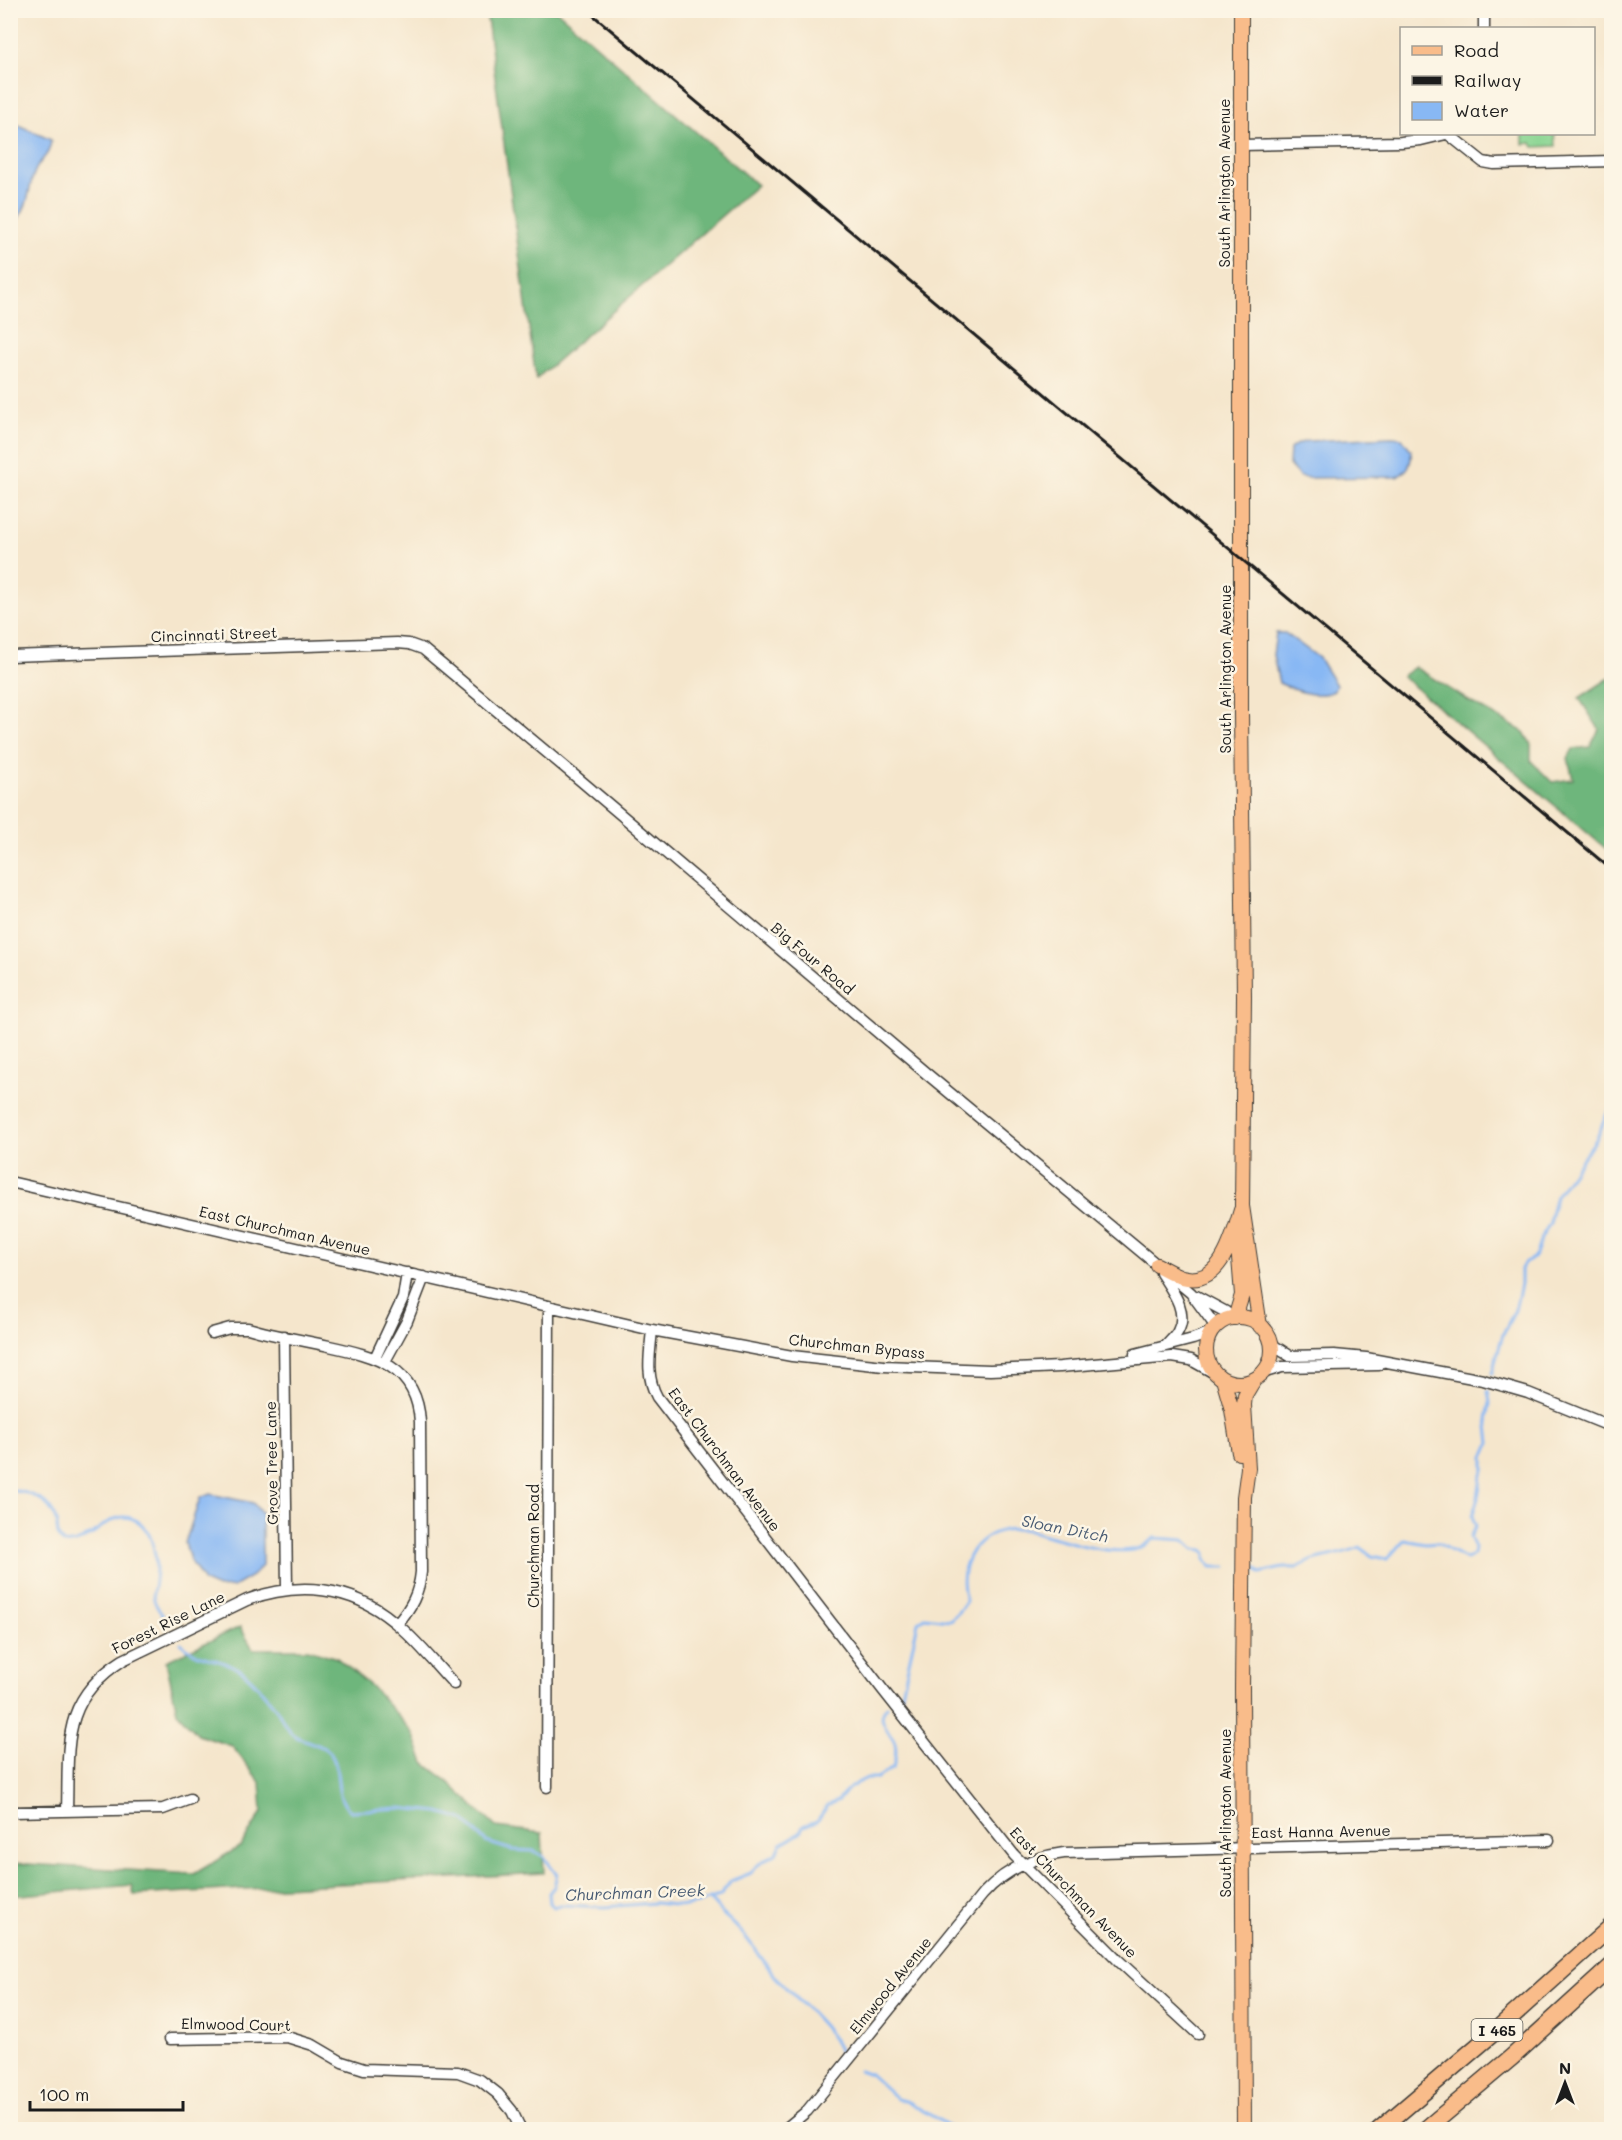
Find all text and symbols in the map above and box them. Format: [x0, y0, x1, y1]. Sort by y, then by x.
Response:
legend [1400, 27, 1595, 135]
text: Road [1454, 38, 1499, 62]
text: Railway [1454, 68, 1521, 92]
street label: South Arlington Avenue [1214, 98, 1234, 268]
text: Water [1454, 98, 1509, 122]
street label: South Arlington Avenue [1215, 584, 1235, 754]
street label: Cincinnati Street [150, 622, 278, 646]
street label: Big Four Road [767, 917, 859, 999]
street label: East Churchman Avenue [197, 1201, 373, 1259]
street label: Churchman Bypass [788, 1329, 926, 1363]
street label: East Churchman Avenue [664, 1383, 786, 1535]
street label: Grove Tree Lane [260, 1401, 282, 1525]
street label: Churchman Road [523, 1484, 543, 1608]
water label: Sloan Ditch [1020, 1509, 1110, 1547]
street label: Forest Rise Lane [108, 1586, 228, 1658]
street label: South Arlington Avenue [1215, 1728, 1235, 1898]
street label: East Hanna Avenue [1251, 1820, 1391, 1842]
street label: East Churchman Avenue [1006, 1822, 1142, 1962]
water label: Churchman Creek [565, 1879, 706, 1905]
street label: Elmwood Avenue [844, 1932, 936, 2038]
street label: Elmwood Court [181, 2013, 291, 2035]
road number: I 465 [1472, 2019, 1522, 2041]
north arrow [1535, 2053, 1595, 2113]
text: N [1559, 2057, 1571, 2078]
scale bar [30, 2074, 183, 2112]
text: 100 m [39, 2082, 89, 2106]

